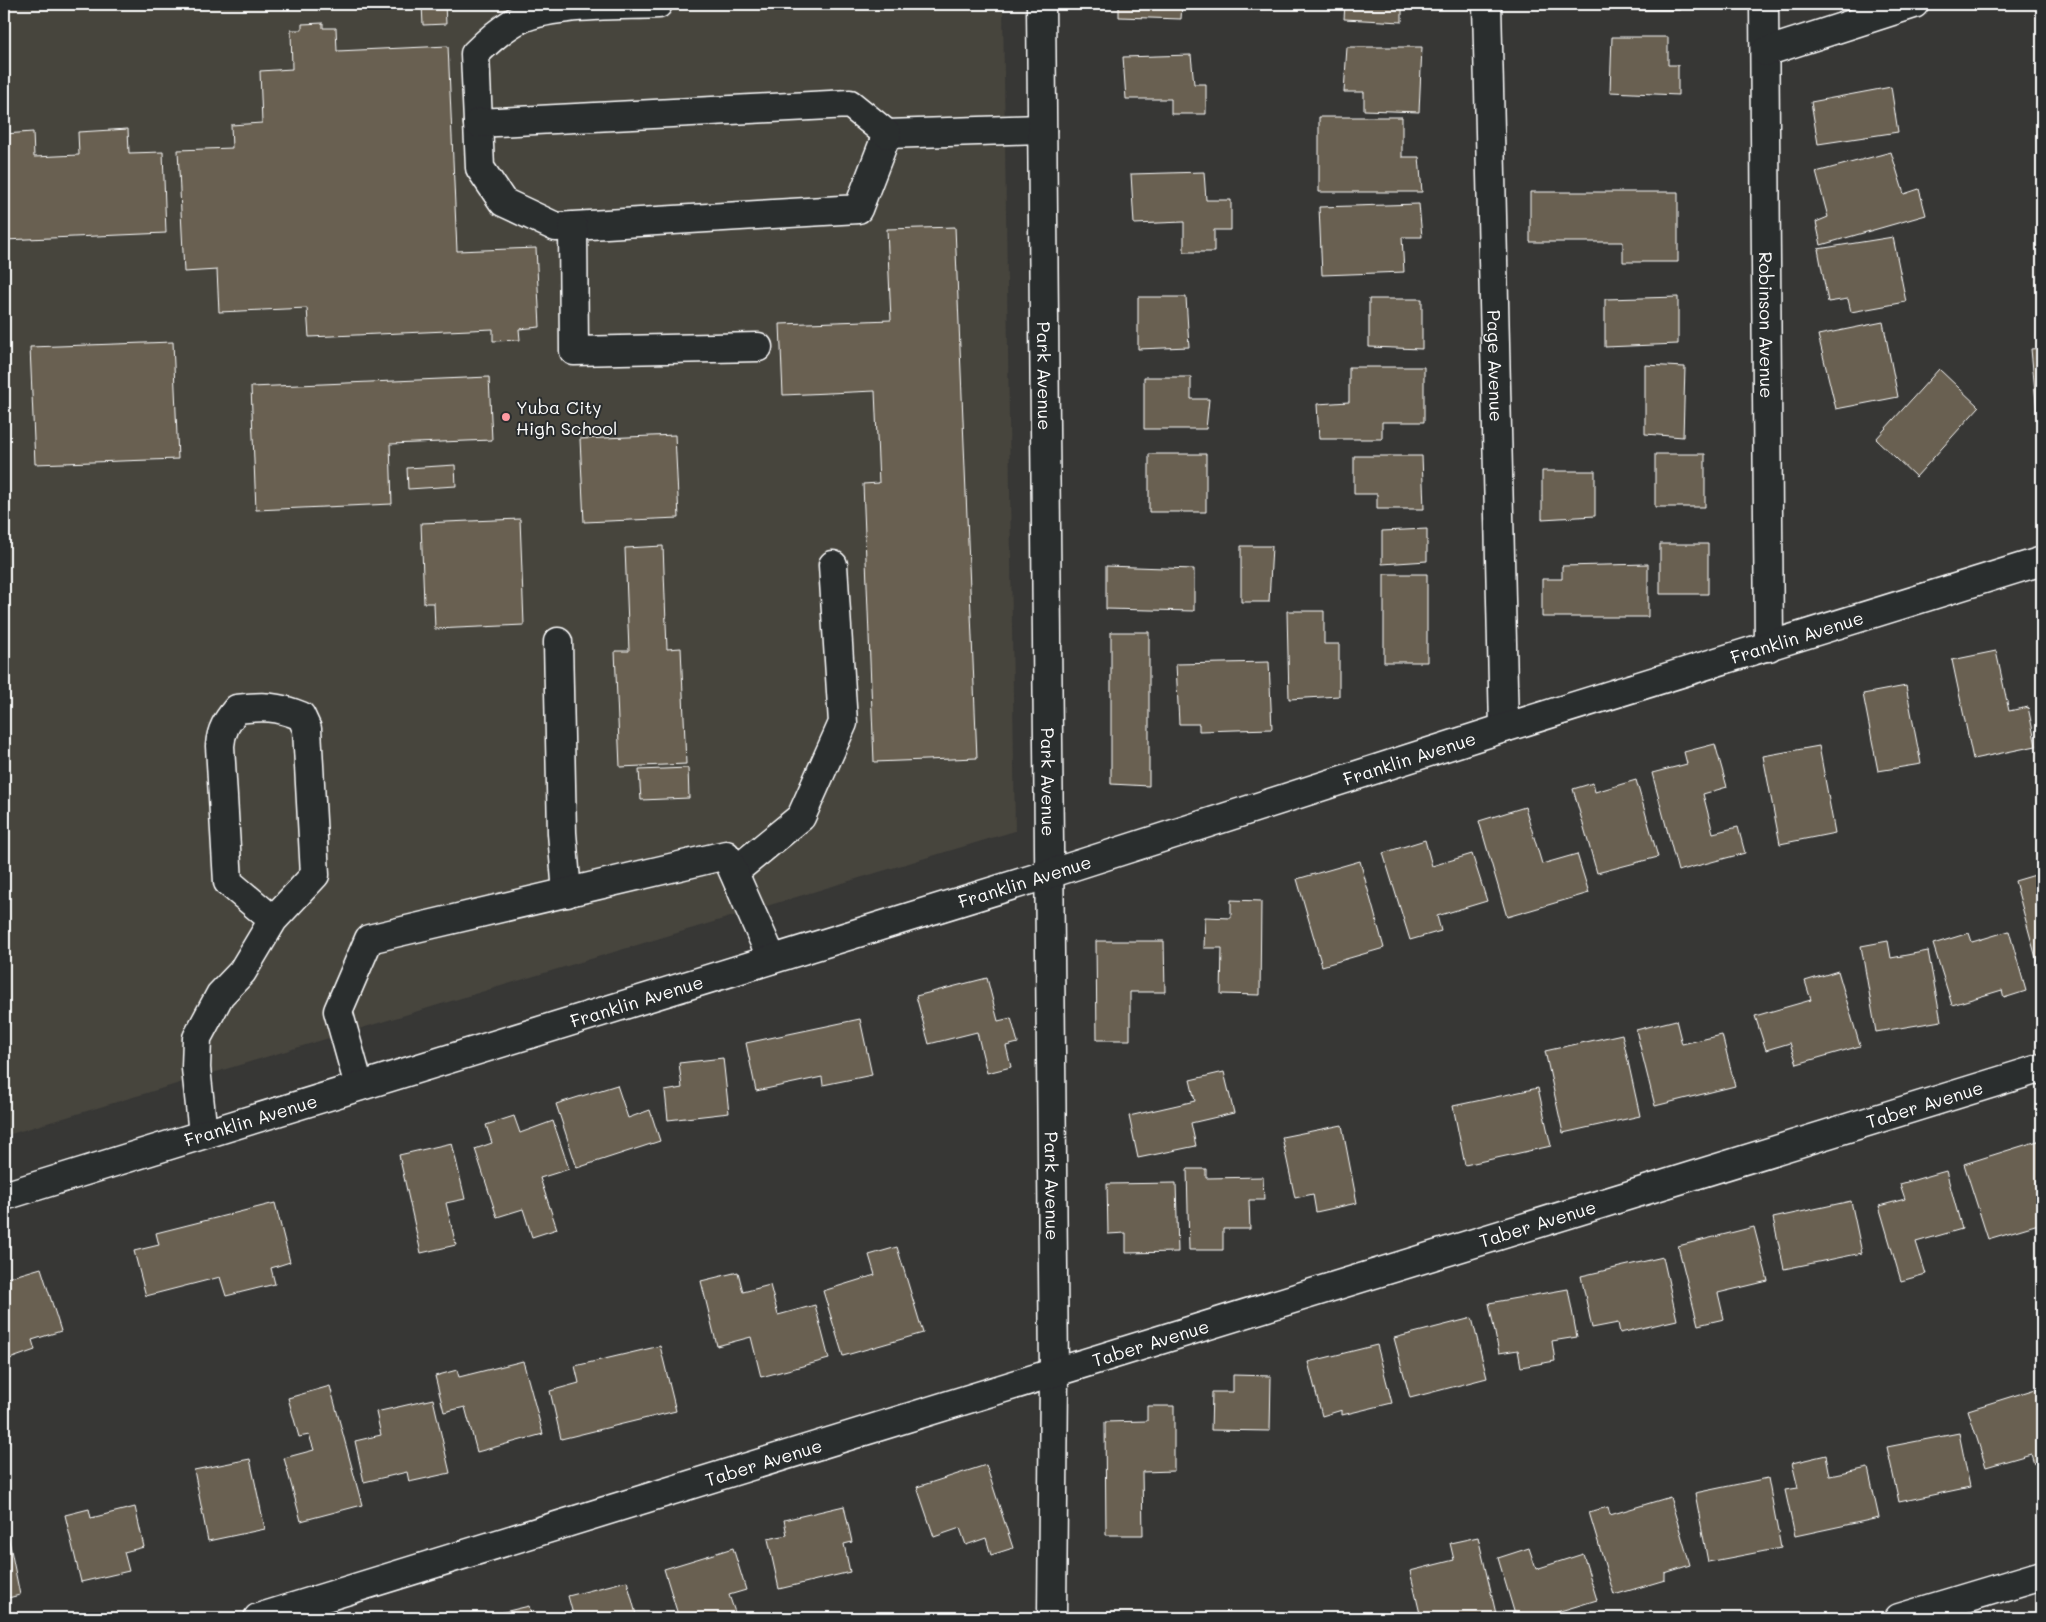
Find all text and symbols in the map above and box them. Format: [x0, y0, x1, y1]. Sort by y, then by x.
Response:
street label: Robinson Avenue [1754, 252, 1779, 398]
street label: Page Avenue [1482, 310, 1509, 422]
street label: Park Avenue [1032, 321, 1057, 431]
place label: Yuba City High School [516, 395, 617, 440]
marker: Yuba City High School [500, 411, 512, 423]
street label: Franklin Avenue [1727, 605, 1866, 669]
street label: Franklin Avenue [1340, 726, 1479, 791]
street label: Park Avenue [1036, 727, 1061, 837]
street label: Franklin Avenue [955, 849, 1094, 913]
street label: Franklin Avenue [567, 969, 706, 1033]
street label: Taber Avenue [1863, 1075, 1986, 1133]
street label: Franklin Avenue [181, 1088, 320, 1152]
street label: Park Avenue [1040, 1131, 1065, 1241]
street label: Taber Avenue [1476, 1194, 1599, 1253]
street label: Taber Avenue [1089, 1314, 1212, 1372]
street label: Taber Avenue [702, 1433, 825, 1491]

